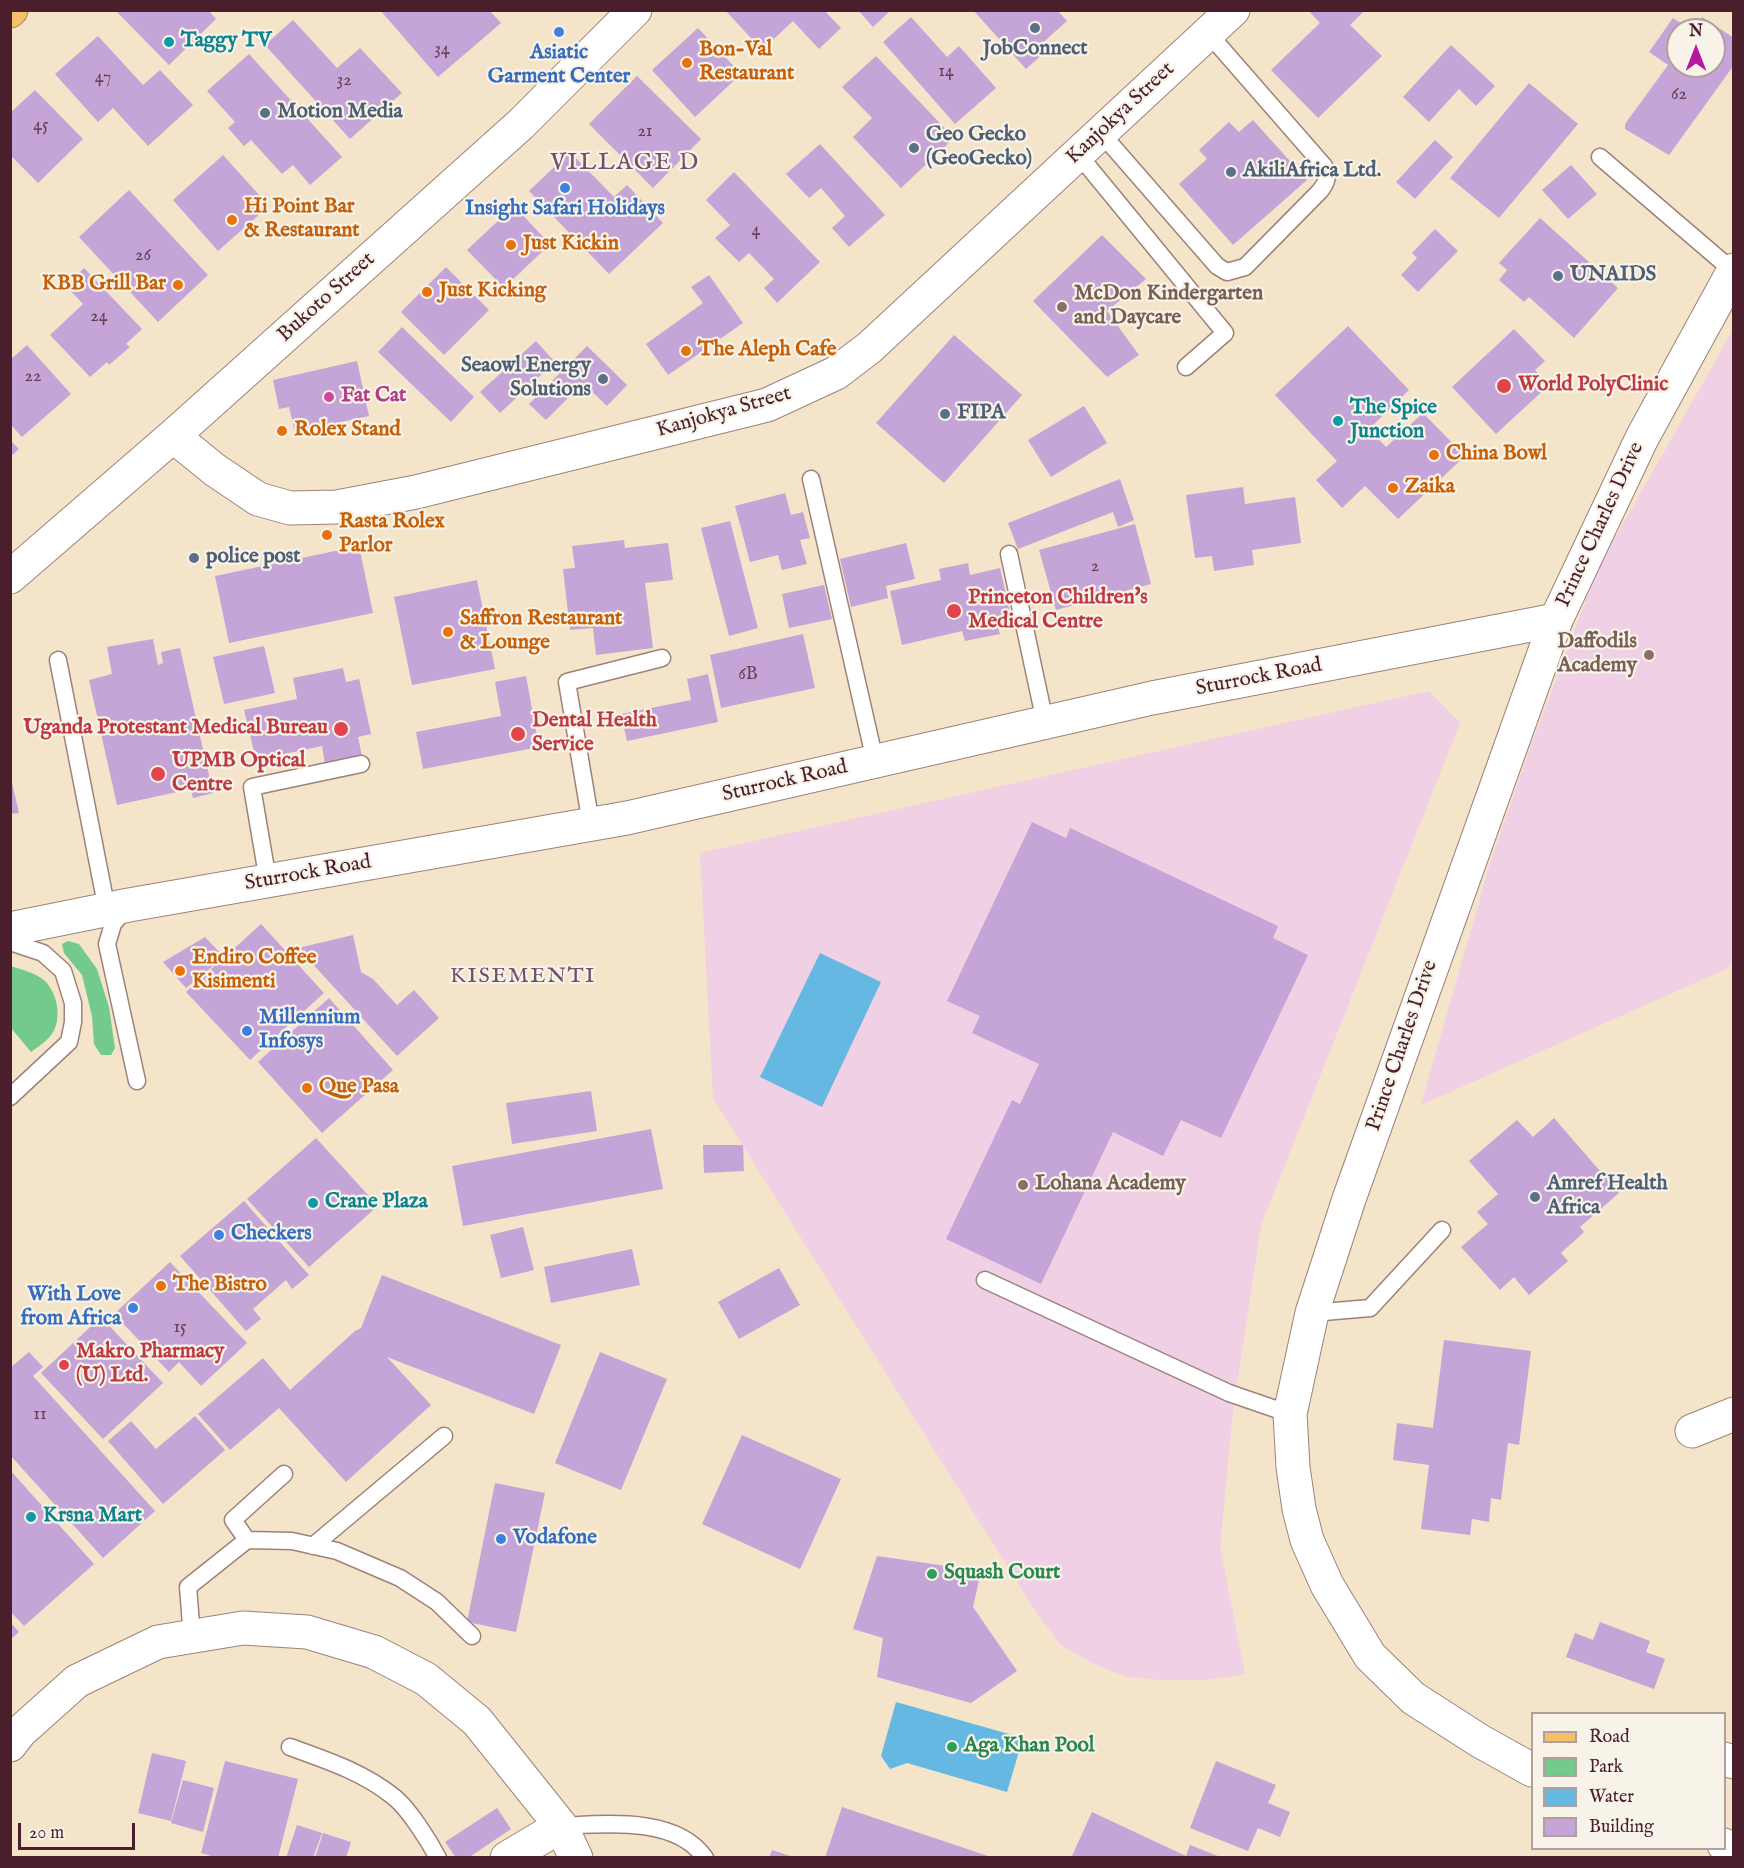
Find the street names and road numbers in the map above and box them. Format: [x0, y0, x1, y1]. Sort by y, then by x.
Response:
street label: Kanjokya Street [1062, 57, 1180, 171]
street label: Bukoto Street [273, 248, 381, 348]
street label: Kanjokya Street [654, 382, 794, 444]
street label: Prince Charles Drive [1552, 439, 1650, 611]
street label: Sturrock Road [1194, 653, 1324, 703]
street label: Sturrock Road [720, 755, 850, 809]
street label: Sturrock Road [243, 850, 373, 898]
street label: Prince Charles Drive [1362, 957, 1444, 1135]

